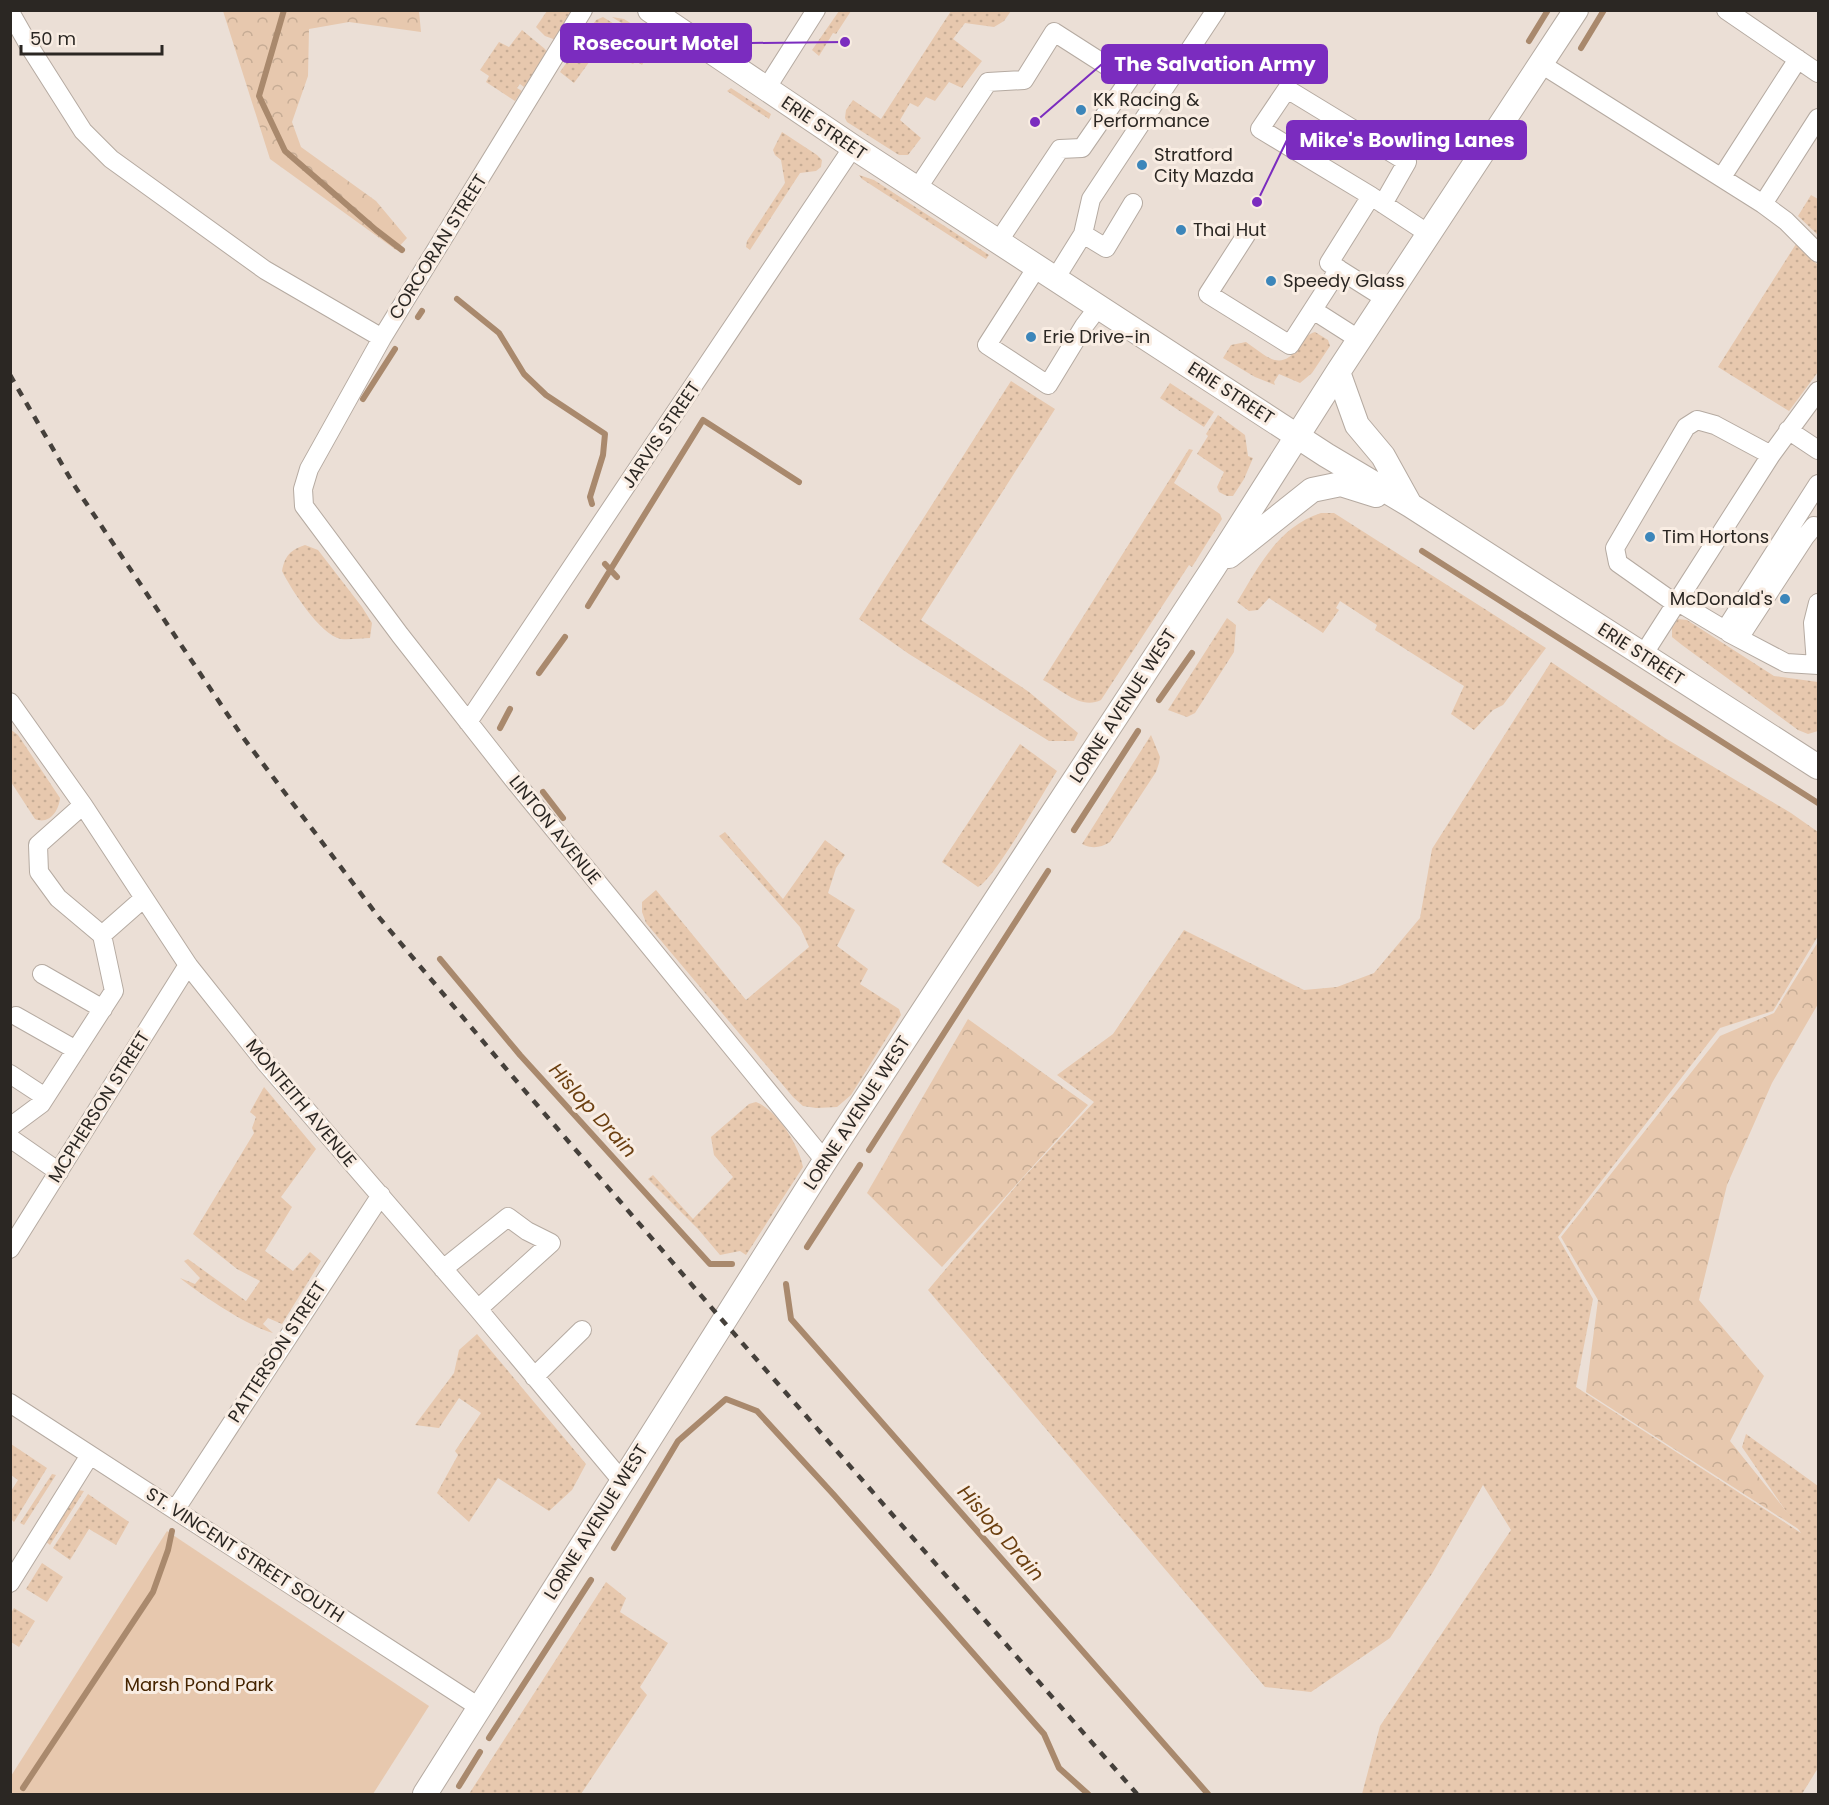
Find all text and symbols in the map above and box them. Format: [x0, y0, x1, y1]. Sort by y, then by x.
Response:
scale bar [21, 18, 162, 56]
callout: Rosecourt Motel [561, 24, 751, 62]
text: 50 m [30, 26, 76, 51]
text: Rosecourt Motel [573, 29, 739, 57]
callout: The Salvation Army [1102, 45, 1327, 83]
text: The Salvation Army [1114, 50, 1316, 78]
place label: KK Racing & Performance [1093, 87, 1210, 133]
street label: ERIE STREET [777, 90, 872, 166]
marker: KK Racing & Performance [1074, 103, 1088, 117]
callout: Mike's Bowling Lanes [1287, 121, 1526, 159]
text: Mike's Bowling Lanes [1299, 126, 1515, 154]
place label: Stratford City Mazda [1154, 142, 1254, 188]
marker: Stratford City Mazda [1135, 158, 1149, 172]
street label: CORCORAN STREET [383, 169, 493, 324]
place label: Thai Hut [1193, 217, 1266, 242]
marker: Thai Hut [1174, 223, 1188, 237]
place label: Speedy Glass [1283, 268, 1405, 293]
marker: Speedy Glass [1264, 274, 1278, 288]
place label: Erie Drive-in [1043, 324, 1150, 349]
marker: Erie Drive-in [1024, 330, 1038, 344]
street label: ERIE STREET [1183, 355, 1279, 430]
street label: JARVIS STREET [616, 376, 706, 493]
place label: Tim Hortons [1662, 524, 1769, 549]
marker: Tim Hortons [1643, 530, 1657, 544]
place label: McDonald's [1670, 586, 1773, 611]
marker: McDonald's [1778, 592, 1792, 606]
street label: ERIE STREET [1593, 616, 1689, 691]
street label: LORNE AVENUE WEST [1063, 624, 1182, 788]
street label: LINTON AVENUE [504, 770, 607, 890]
street label: MCPHERSON STREET [42, 1026, 155, 1187]
street label: LORNE AVENUE WEST [797, 1031, 916, 1195]
street label: MONTEITH AVENUE [240, 1033, 362, 1172]
water label: Hislop Drain [543, 1056, 643, 1164]
street label: PATTERSON STREET [221, 1276, 332, 1427]
street label: LORNE AVENUE WEST [538, 1439, 654, 1604]
water label: Hislop Drain [951, 1479, 1051, 1587]
street label: ST. VINCENT STREET SOUTH [141, 1481, 349, 1628]
park label: Marsh Pond Park [124, 1672, 274, 1697]

